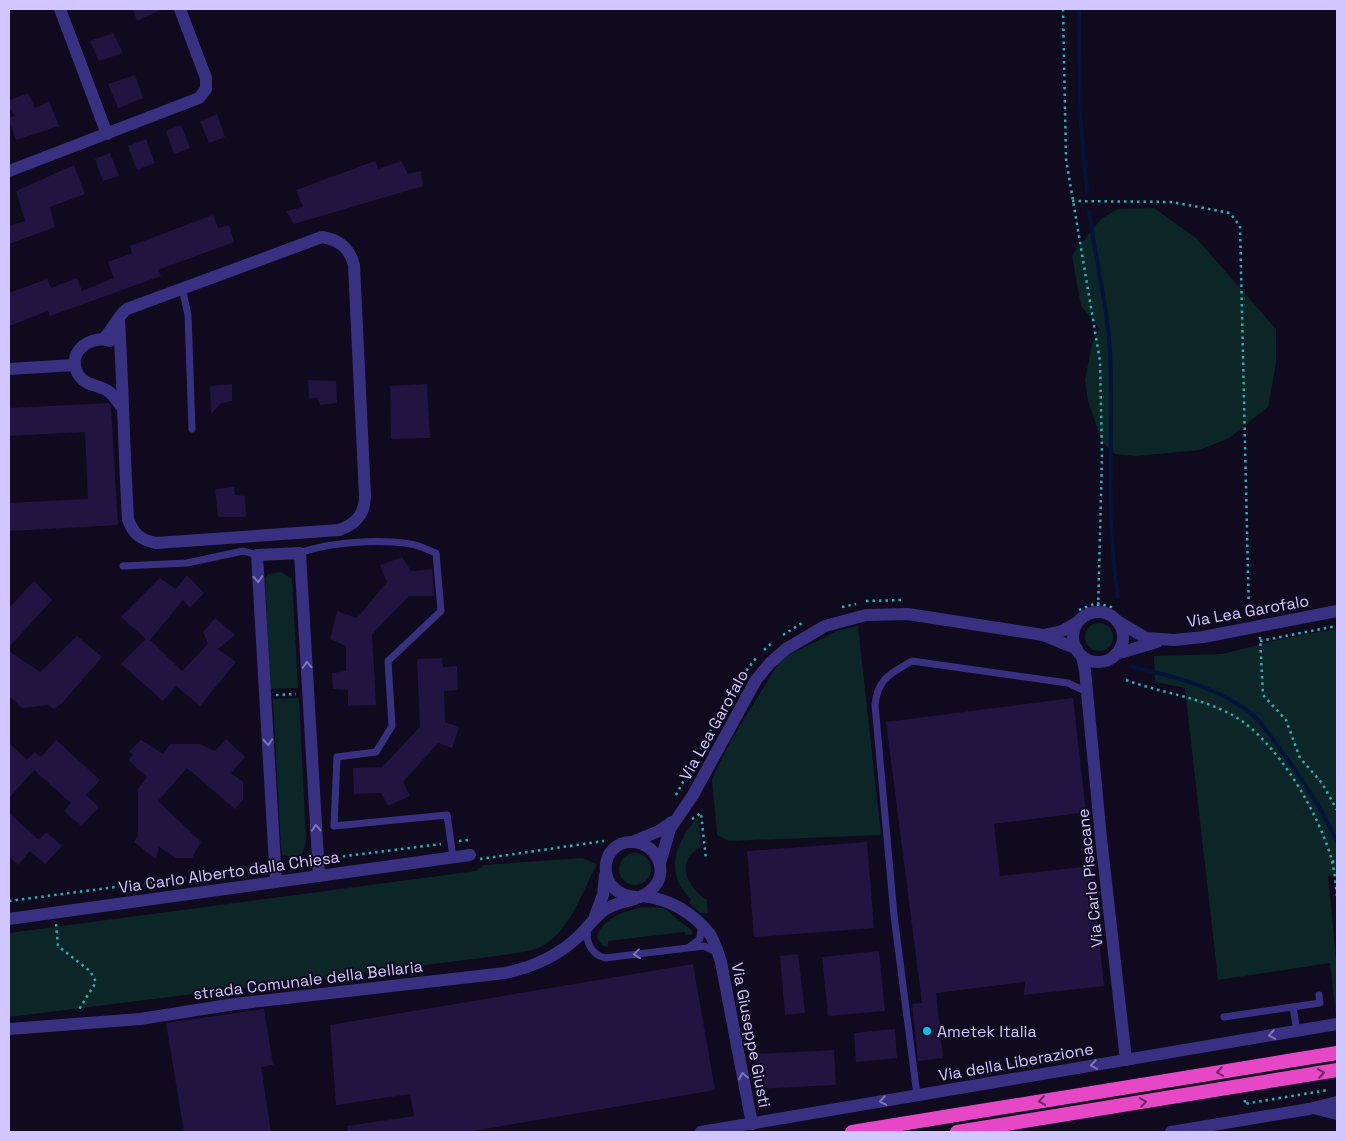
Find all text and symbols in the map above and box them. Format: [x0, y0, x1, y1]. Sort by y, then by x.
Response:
one-way arrow [253, 576, 264, 584]
street label: Via Lea Garofalo [1185, 590, 1311, 632]
one-way arrow [301, 661, 312, 669]
street label: Via Lea Garofalo [675, 666, 753, 784]
one-way arrow [262, 738, 273, 746]
street label: Via Carlo Pisacane [1072, 808, 1108, 948]
one-way arrow [310, 823, 321, 831]
street label: Via Carlo Alberto dalla Chiesa [117, 846, 341, 898]
one-way arrow [633, 948, 641, 959]
street label: strada Comunale della Bellaria [192, 955, 424, 1005]
street label: Via Giuseppe Giusti [727, 961, 775, 1109]
place label: Ametek Italia [937, 1021, 1037, 1042]
marker: Ametek Italia [921, 1025, 933, 1037]
one-way arrow [1268, 1030, 1276, 1040]
street label: Via della Liberazione [937, 1038, 1095, 1086]
one-way arrow [1090, 1060, 1099, 1070]
one-way arrow [1216, 1067, 1224, 1077]
one-way arrow [1317, 1068, 1325, 1078]
one-way arrow [738, 1071, 748, 1080]
one-way arrow [878, 1096, 887, 1106]
one-way arrow [1038, 1096, 1047, 1106]
one-way arrow [1139, 1097, 1148, 1107]

